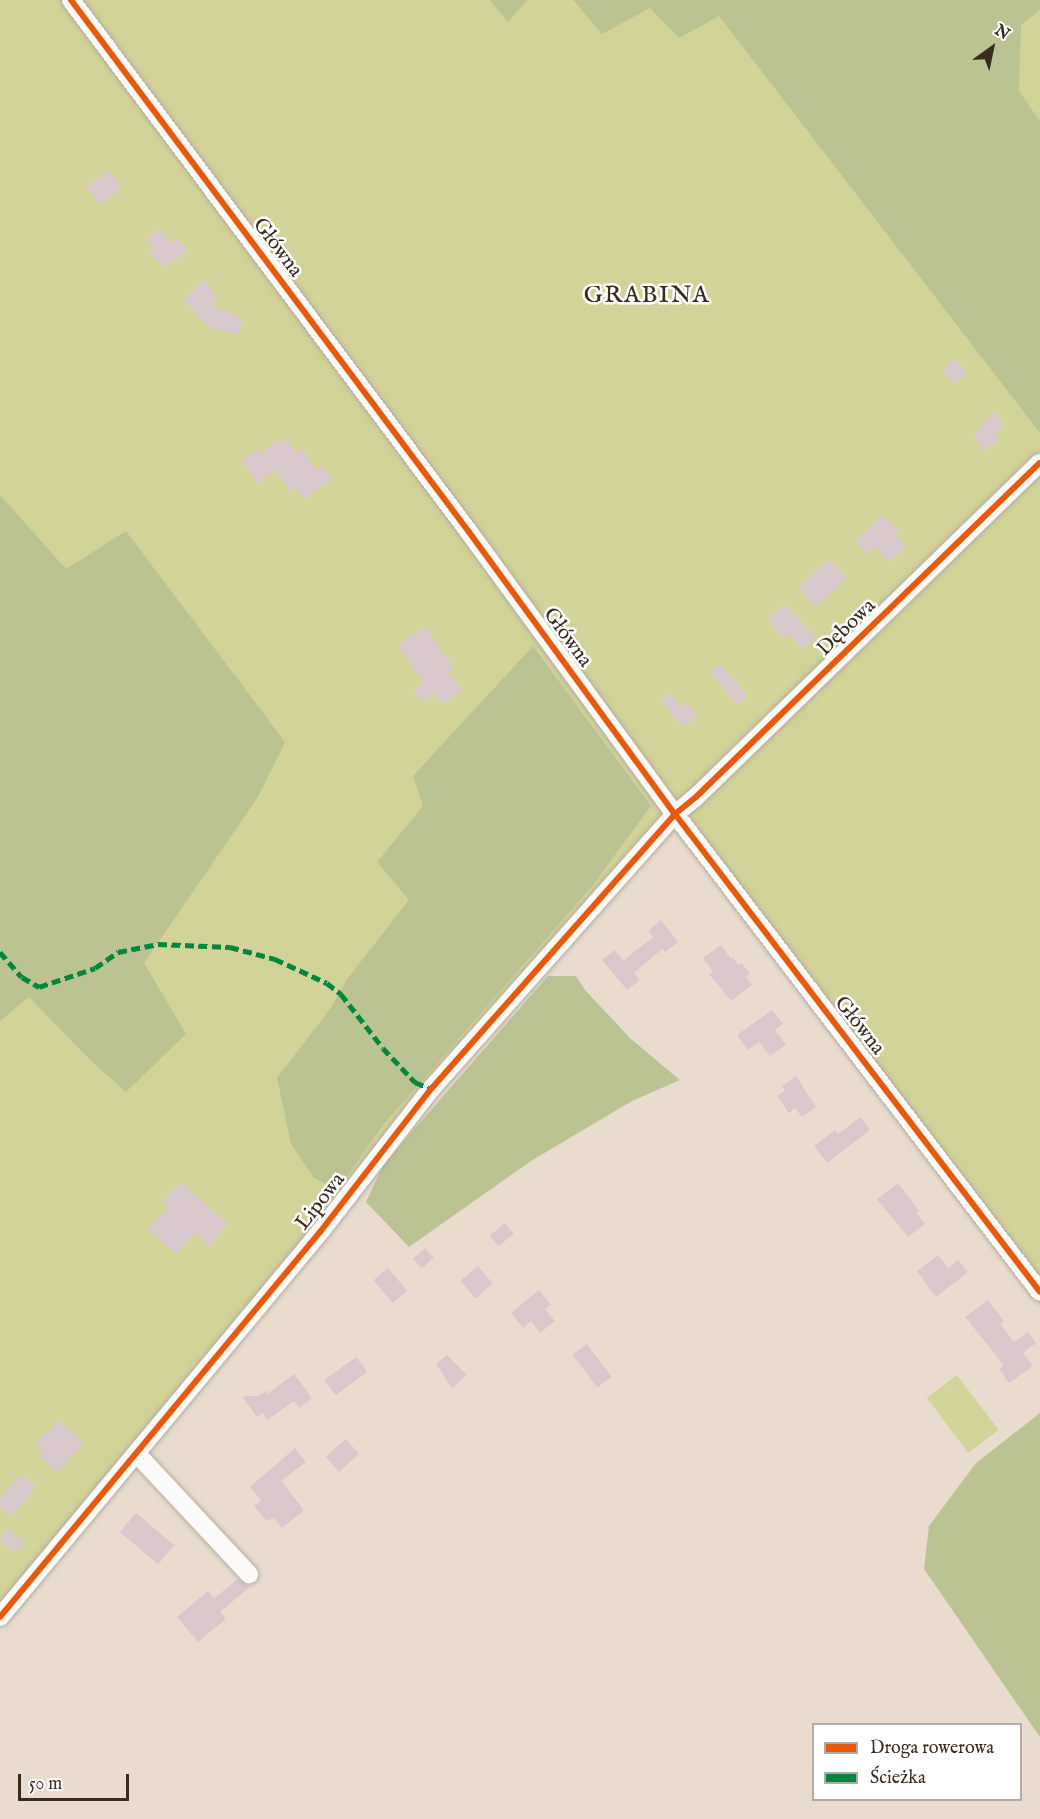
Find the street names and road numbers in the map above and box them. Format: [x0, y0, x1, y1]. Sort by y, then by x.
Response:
street label: Główna [247, 213, 307, 283]
street label: Dębowa [812, 594, 882, 662]
street label: Główna [537, 603, 597, 673]
street label: Główna [828, 992, 890, 1060]
street label: Lipowa [291, 1168, 351, 1236]

